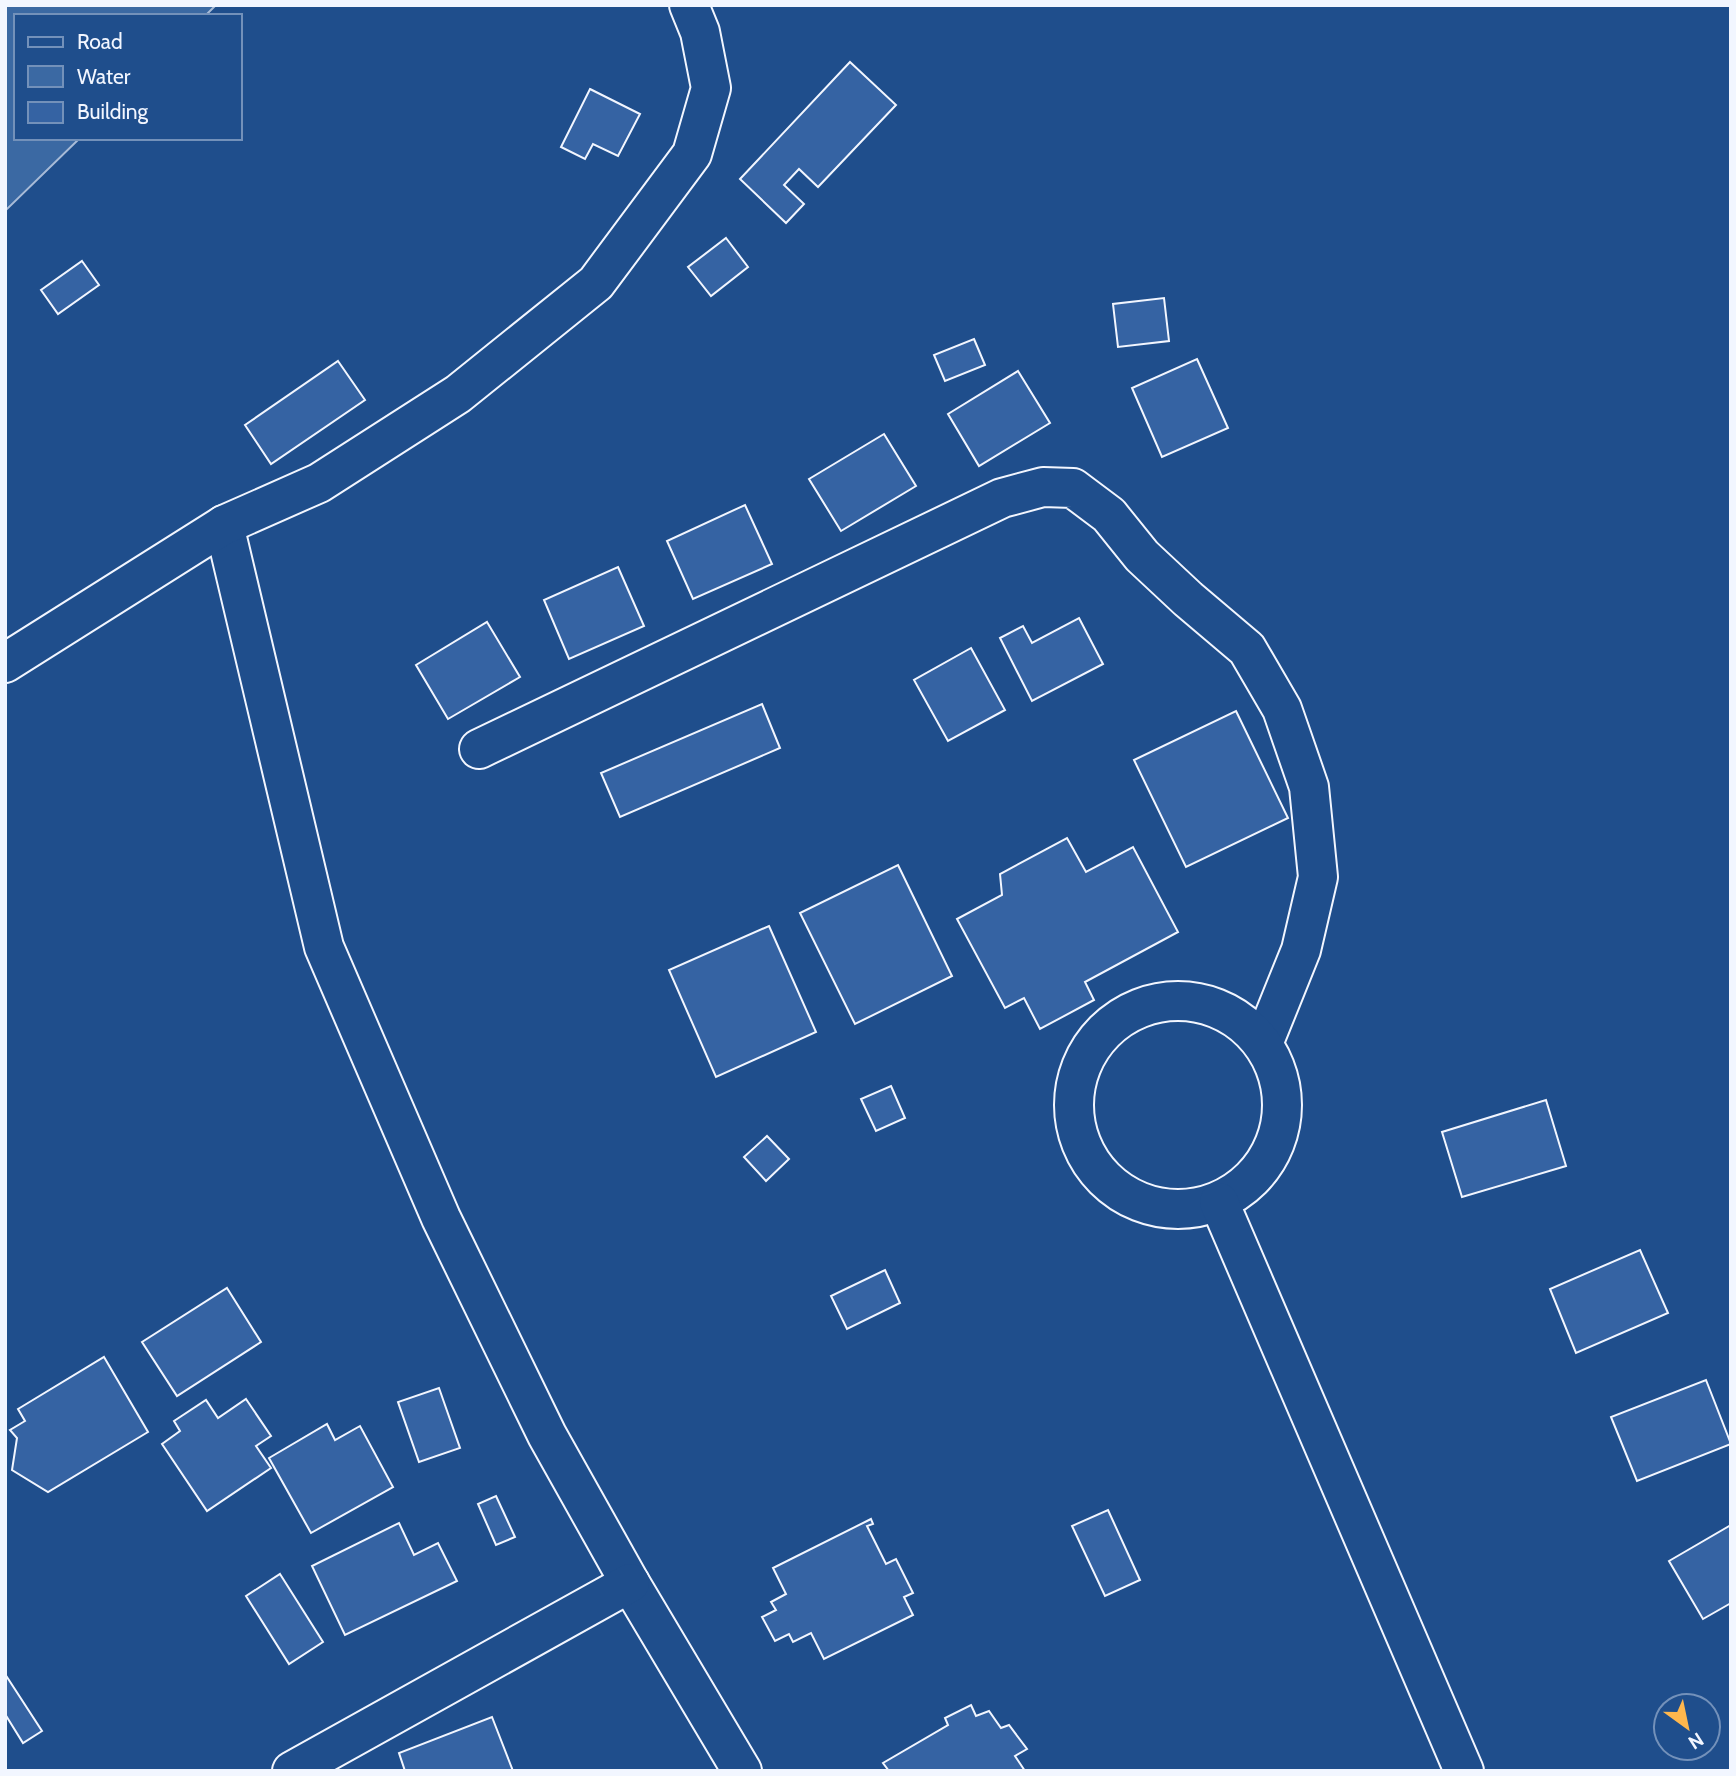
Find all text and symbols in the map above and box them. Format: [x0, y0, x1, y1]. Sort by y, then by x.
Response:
legend [14, 14, 242, 140]
text: Road [77, 29, 123, 54]
text: Water [77, 64, 131, 89]
text: Building [77, 99, 149, 124]
north arrow [1652, 1692, 1722, 1762]
text: N [1684, 1728, 1708, 1754]

